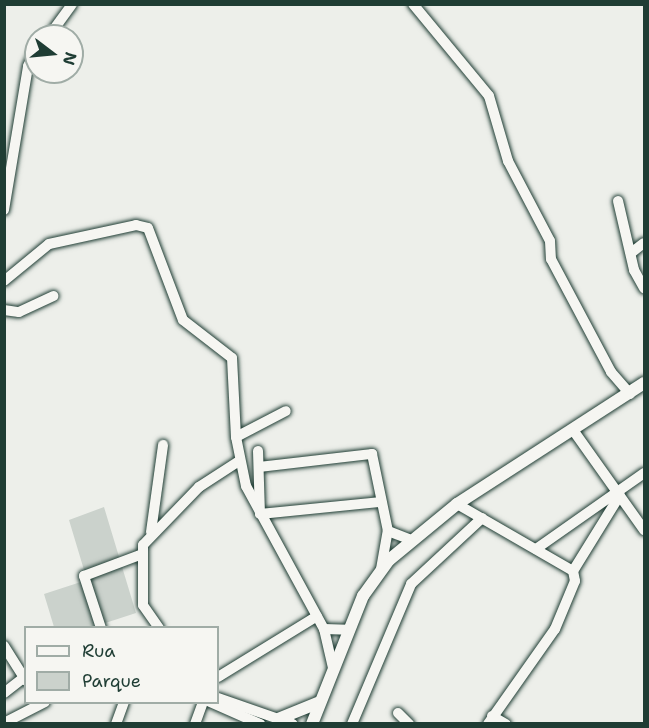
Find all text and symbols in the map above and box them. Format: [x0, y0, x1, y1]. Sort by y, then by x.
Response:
north arrow [24, 24, 84, 84]
text: N [58, 50, 82, 68]
legend [24, 626, 219, 704]
text: Rua [82, 639, 115, 663]
text: Parque [82, 669, 141, 693]

